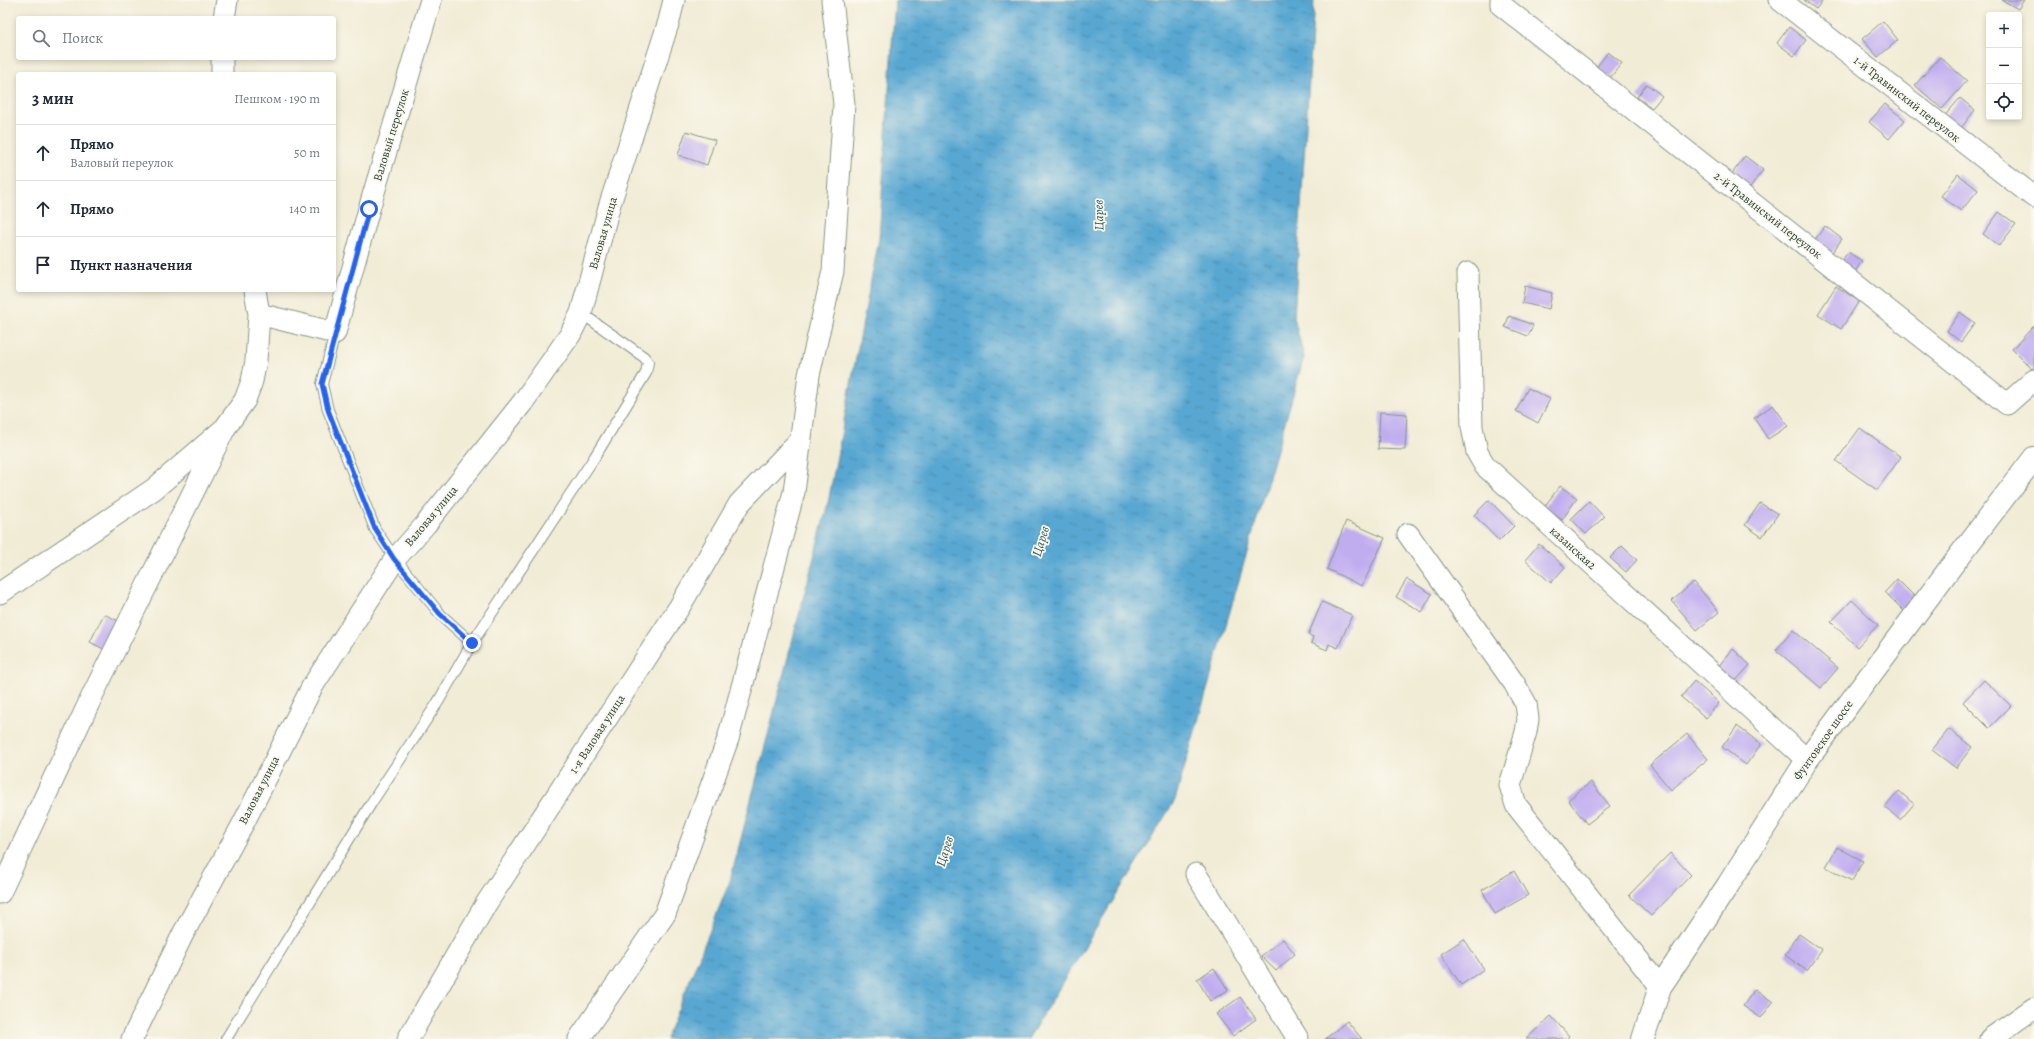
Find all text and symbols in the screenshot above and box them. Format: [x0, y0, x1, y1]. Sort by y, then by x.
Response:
map controls [1986, 12, 2022, 120]
button: + [1986, 12, 2022, 48]
search box [16, 16, 336, 60]
icon: search [30, 27, 52, 49]
text: Поиск [62, 28, 103, 48]
button: − [1986, 48, 2022, 84]
street label: 1-й Травинский переулок [1850, 52, 1964, 146]
button: locate [1986, 84, 2022, 120]
text: 3 мин [32, 87, 74, 110]
street label: Валовый переулок [369, 87, 413, 183]
text: Пешком · 190 m [234, 90, 320, 107]
text: Прямо [70, 134, 114, 154]
icon: ahead [32, 142, 54, 164]
text: 50 m [294, 144, 320, 161]
text: Валовый переулок [70, 154, 174, 171]
street label: 2-й Травинский переулок [1711, 168, 1825, 262]
street label: Валовая улица [585, 194, 621, 271]
icon: ahead [32, 198, 54, 220]
text: Прямо [70, 199, 114, 219]
water label: Царев [1089, 199, 1108, 231]
text: 140 m [289, 200, 320, 217]
route start [360, 200, 378, 218]
icon: arrive [32, 254, 54, 276]
text: Пункт назначения [70, 255, 192, 275]
street label: Валовая улица [401, 482, 461, 550]
street label: казанская2 [1546, 523, 1600, 573]
water label: Царев [1028, 524, 1053, 558]
route end [463, 634, 481, 652]
street label: 1-я Валовая улица [565, 691, 629, 777]
street label: Фунтовское шоссе [1789, 697, 1857, 783]
street label: Валовая улица [235, 753, 283, 827]
water label: Царев [932, 834, 957, 868]

